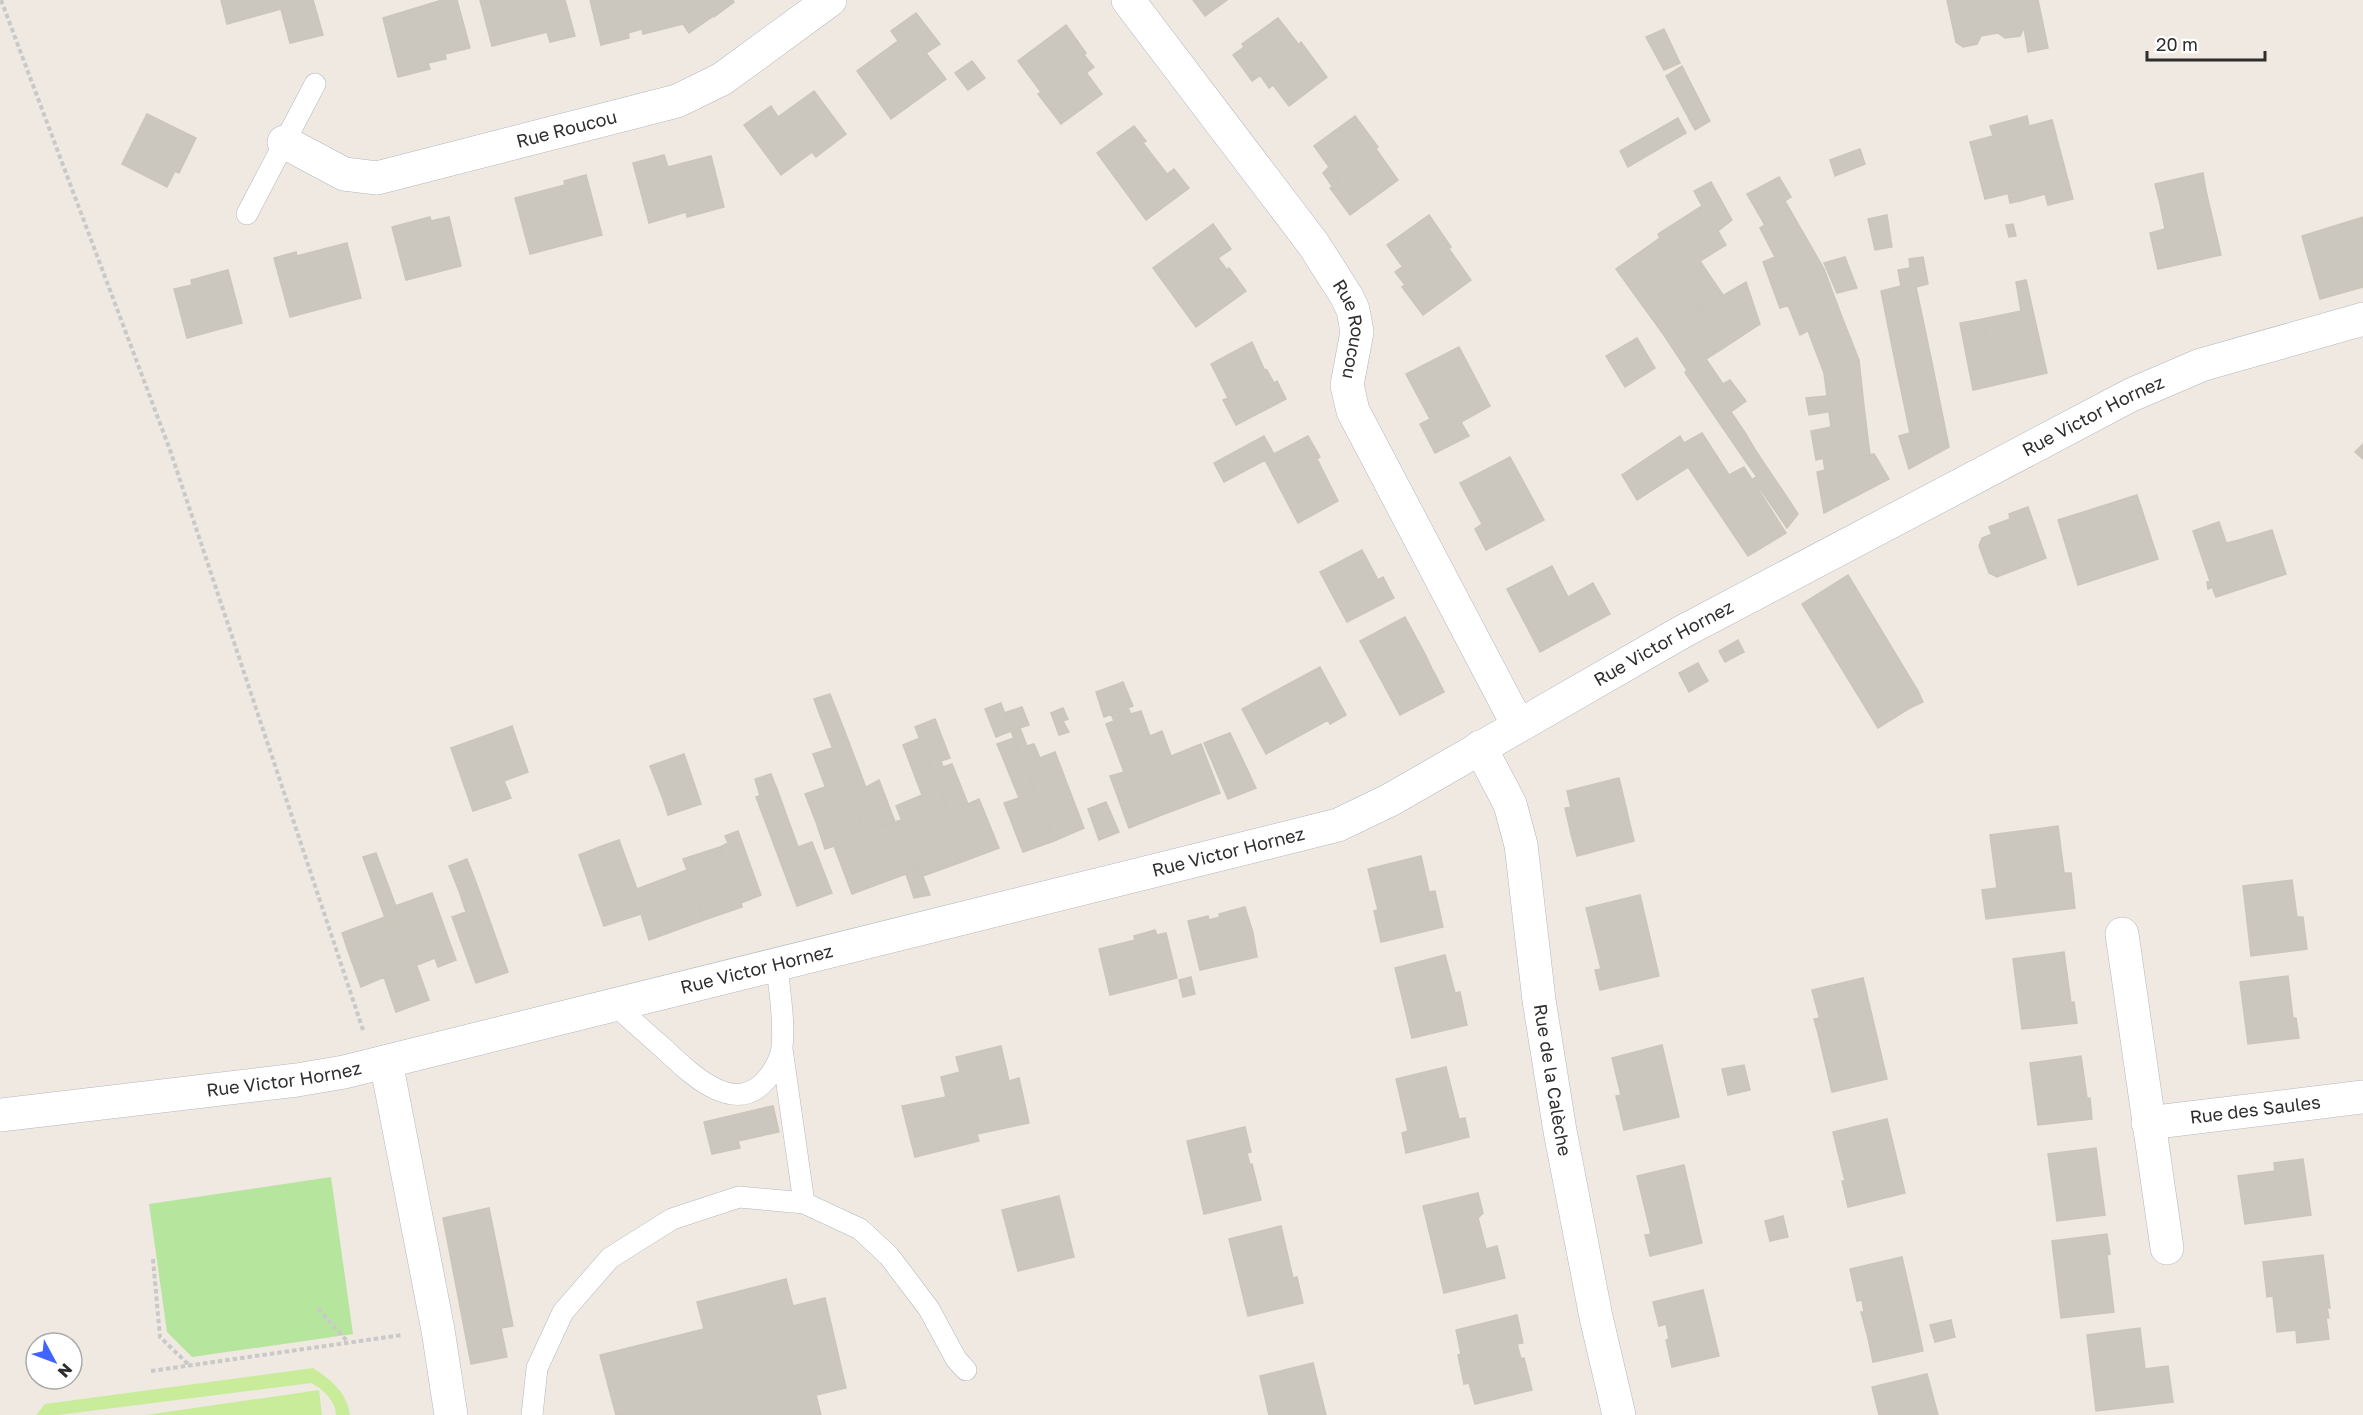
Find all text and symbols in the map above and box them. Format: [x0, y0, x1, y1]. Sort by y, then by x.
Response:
scale bar [2147, 24, 2266, 62]
text: 20 m [2156, 33, 2198, 55]
street label: Rue Roucou [514, 105, 619, 152]
street label: Rue Roucou [1329, 275, 1370, 381]
street label: Rue Victor Hornez [2018, 370, 2167, 460]
street label: Rue Victor Hornez [1590, 595, 1737, 690]
street label: Rue Victor Hornez [1150, 822, 1307, 881]
street label: Rue Victor Hornez [678, 939, 835, 998]
street label: Rue de la Calèche [1530, 1002, 1577, 1158]
street label: Rue Victor Hornez [205, 1056, 363, 1101]
street label: Rue des Saules [2189, 1090, 2322, 1128]
north arrow [24, 1331, 84, 1391]
text: N [54, 1360, 77, 1382]

